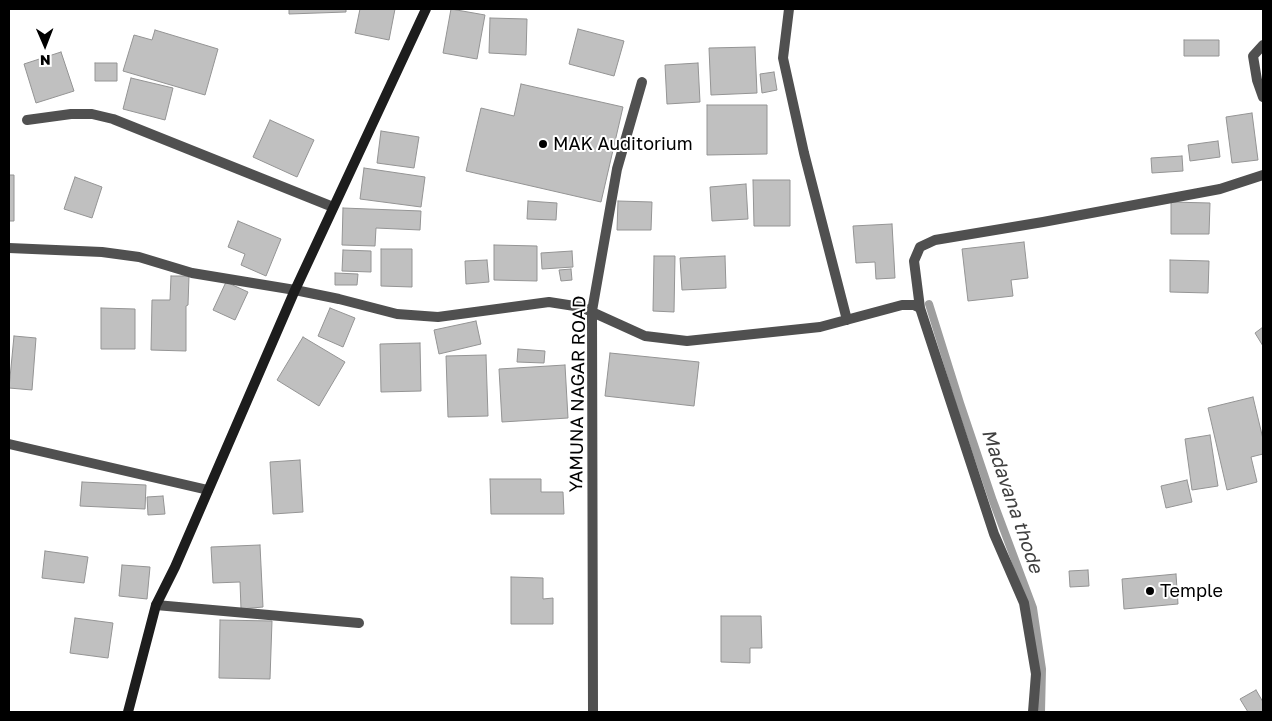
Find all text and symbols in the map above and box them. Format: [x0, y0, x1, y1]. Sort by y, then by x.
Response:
north arrow [20, 20, 70, 70]
text: N [40, 52, 51, 69]
place label: MAK Auditorium [553, 133, 693, 155]
marker: MAK Auditorium [537, 138, 549, 150]
street label: YAMUNA NAGAR ROAD [565, 295, 591, 493]
water label: Madavana thode [977, 426, 1047, 576]
place label: Temple [1160, 580, 1223, 602]
marker: Temple [1144, 585, 1156, 597]

